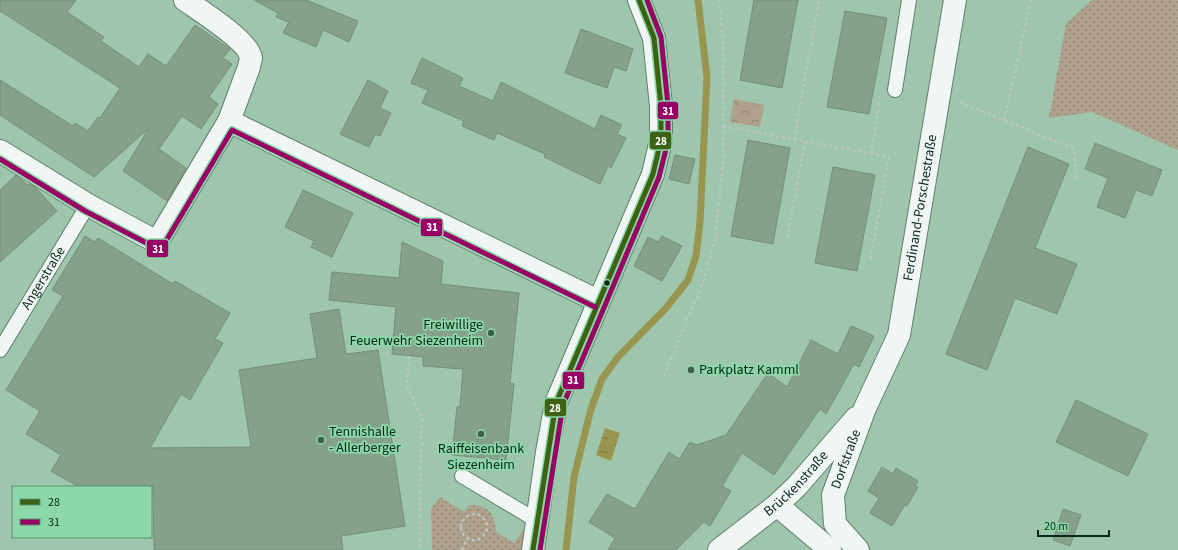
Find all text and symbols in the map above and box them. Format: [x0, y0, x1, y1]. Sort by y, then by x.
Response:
line badge: 31 [657, 101, 679, 120]
text: 31 [662, 104, 674, 119]
line badge: 28 [649, 131, 672, 150]
street label: Ferdinand-Porschestraße [898, 133, 942, 282]
text: 28 [655, 134, 667, 149]
line badge: 31 [420, 218, 443, 237]
text: 31 [426, 220, 438, 235]
line badge: 31 [146, 239, 169, 258]
text: 31 [152, 242, 164, 257]
street label: Angerstraße [17, 243, 71, 314]
unlabelled marker [602, 278, 612, 288]
place label: Freiwillige Feuerwehr Siezenheim [350, 315, 483, 351]
marker: Freiwillige Feuerwehr Siezenheim [486, 328, 496, 338]
place label: Parkplatz Kamml [699, 360, 799, 380]
marker: Parkplatz Kamml [686, 365, 696, 375]
line badge: 31 [562, 371, 585, 390]
text: 31 [567, 373, 579, 388]
line badge: 28 [544, 398, 567, 417]
text: 28 [549, 401, 561, 416]
place label: Tennishalle - Allerberger [329, 422, 401, 458]
street label: Dorfstraße [826, 427, 866, 492]
marker: Raiffeisenbank Siezenheim [476, 429, 486, 439]
marker: Tennishalle - Allerberger [316, 435, 326, 445]
place label: Raiffeisenbank Siezenheim [438, 439, 524, 475]
street label: Brückenstraße [760, 446, 833, 522]
legend [12, 486, 152, 538]
text: 28 [48, 494, 60, 511]
scale bar [1038, 512, 1109, 538]
text: 31 [48, 514, 60, 531]
text: 20 m [1044, 518, 1068, 535]

